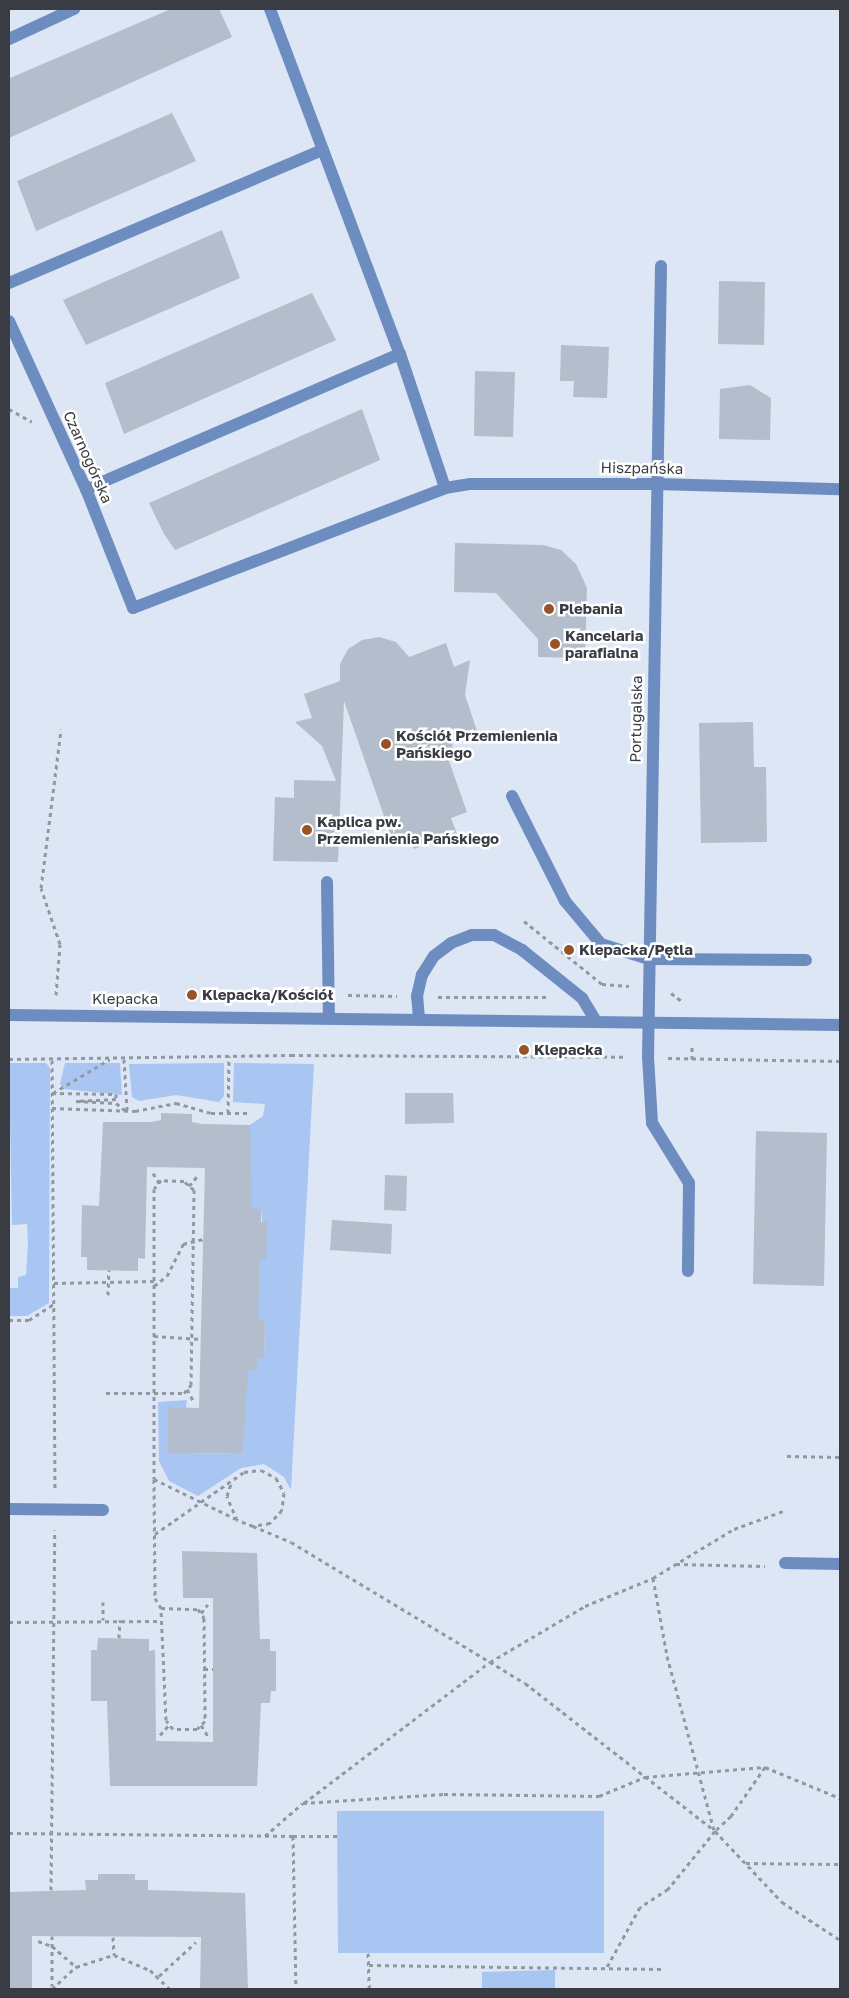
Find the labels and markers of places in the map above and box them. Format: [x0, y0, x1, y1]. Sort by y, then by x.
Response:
place label: Plebania [559, 600, 623, 618]
marker: Plebania [543, 603, 555, 615]
place label: Kancelaria parafialna [565, 626, 643, 661]
marker: Kancelaria parafialna [549, 638, 561, 650]
place label: Kościół Przemienienia Pańskiego [396, 726, 558, 761]
marker: Kościół Przemienienia Pańskiego [380, 738, 392, 750]
place label: Kaplica pw. Przemienienia Pańskiego [317, 812, 499, 847]
marker: Kaplica pw. Przemienienia Pańskiego [301, 824, 313, 836]
place label: Klepacka/Pętla [579, 941, 693, 959]
marker: Klepacka/Pętla [563, 944, 575, 956]
place label: Klepacka/Kościół [202, 986, 333, 1004]
marker: Klepacka/Kościół [186, 989, 198, 1001]
place label: Klepacka [534, 1041, 602, 1059]
marker: Klepacka [518, 1044, 530, 1056]

